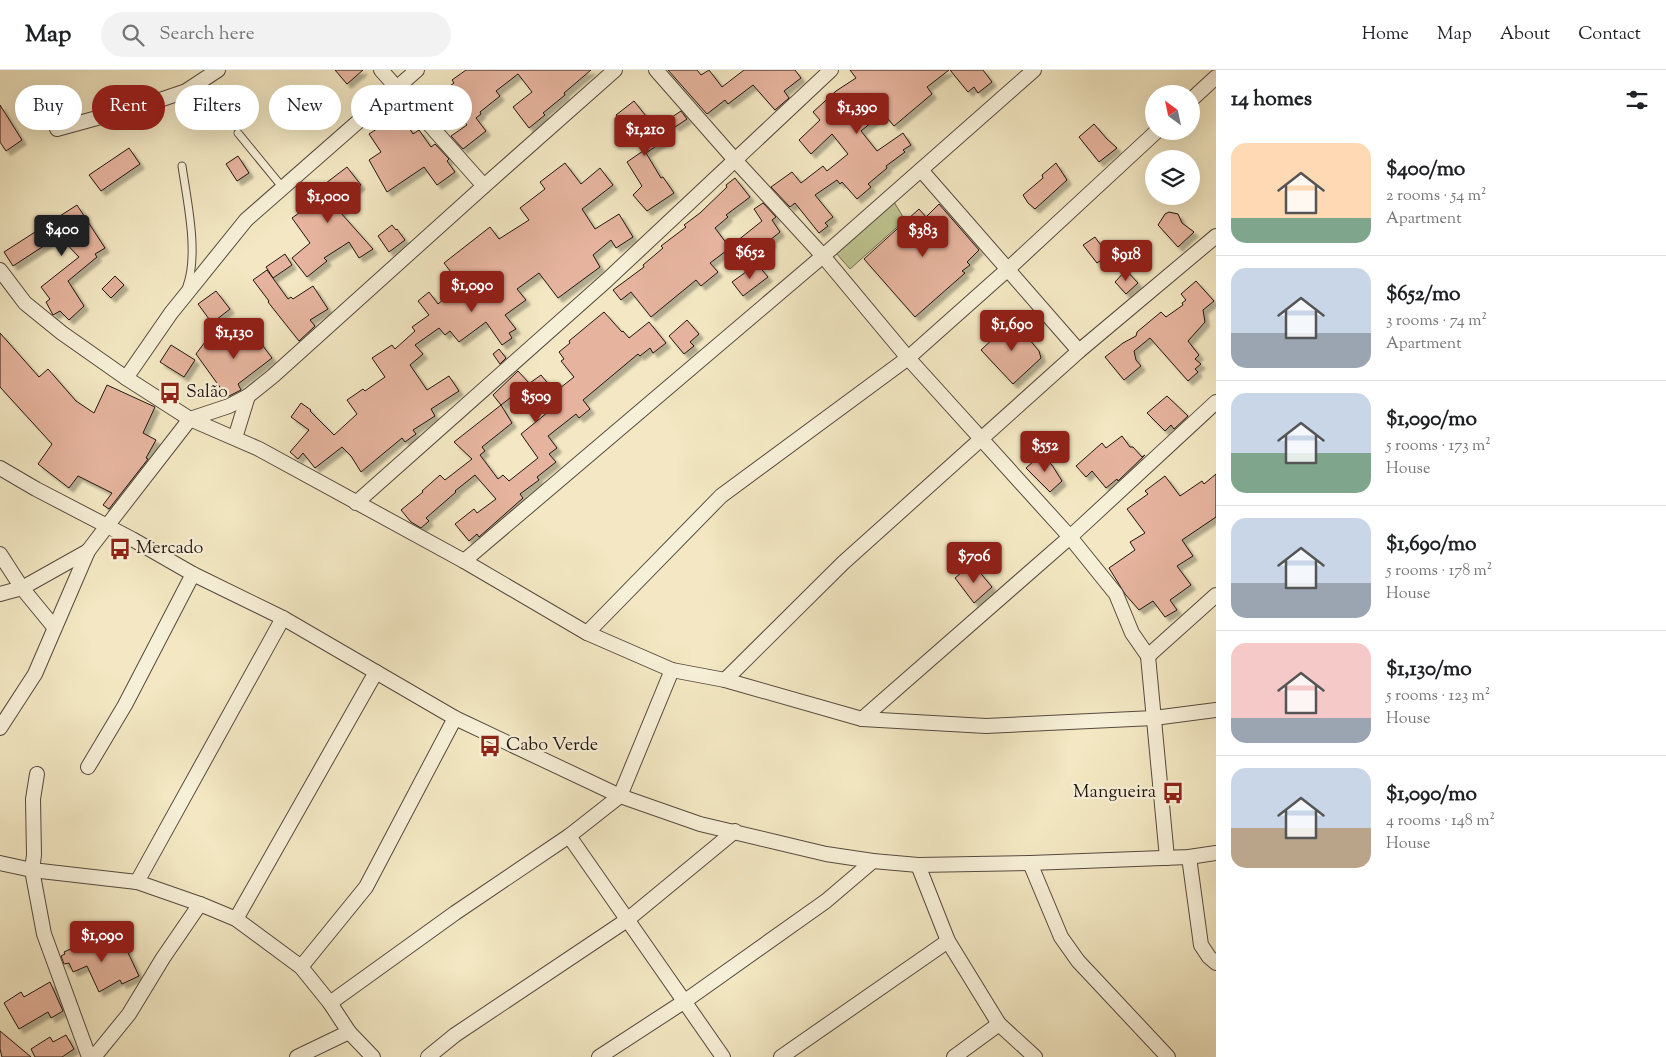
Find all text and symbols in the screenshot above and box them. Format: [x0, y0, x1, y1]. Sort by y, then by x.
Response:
search box [101, 12, 451, 57]
text: Map [25, 18, 71, 52]
icon: search [119, 21, 147, 49]
text: Search here [159, 21, 255, 48]
text: Home [1362, 22, 1409, 48]
text: Map [1437, 22, 1472, 48]
text: About [1500, 22, 1550, 48]
text: Contact [1578, 22, 1641, 48]
chip: Buy [15, 85, 82, 130]
chip: Rent [92, 85, 165, 130]
chip: Filters [175, 85, 259, 130]
chip: New [269, 85, 341, 130]
chip: Apartment [351, 85, 472, 130]
north arrow [1145, 85, 1200, 140]
map controls [1145, 85, 1200, 205]
text: 14 homes [1231, 85, 1312, 115]
icon: filters [1623, 86, 1651, 114]
pin: $1,390 [816, 92, 898, 135]
text: $1,390 [837, 97, 877, 120]
pin: $1,210 [604, 114, 686, 157]
text: $1,210 [625, 119, 665, 142]
button: layers [1145, 150, 1200, 205]
text: $400/mo [1386, 155, 1465, 185]
icon: home [1271, 163, 1331, 223]
pin: $1,000 [287, 182, 369, 224]
text: 2 rooms · 54 m² [1386, 185, 1486, 208]
text: $1,000 [307, 186, 349, 209]
text: Apartment [1386, 208, 1462, 231]
pin: $400 [32, 214, 92, 257]
pin: $383 [893, 216, 953, 258]
text: $400 [45, 219, 79, 242]
text: $383 [908, 220, 938, 243]
pin: $652 [720, 238, 780, 280]
pin: $918 [1096, 240, 1156, 282]
text: $652 [735, 242, 765, 265]
text: $918 [1111, 244, 1141, 267]
pin: $1,090 [431, 270, 513, 313]
text: $1,090 [451, 275, 493, 298]
text: $652/mo [1386, 280, 1461, 310]
icon: home [1271, 288, 1331, 348]
pin: $1,690 [971, 310, 1053, 352]
text: 3 rooms · 74 m² [1386, 310, 1487, 333]
text: $1,690 [991, 314, 1033, 337]
pin: $1,130 [193, 318, 275, 360]
text: $1,130 [215, 322, 253, 345]
text: Apartment [1386, 333, 1462, 356]
bus stop icon: Salão [157, 380, 183, 406]
place label: Salão [186, 380, 228, 406]
pin: $509 [506, 382, 566, 424]
text: $509 [521, 386, 551, 409]
text: $1,090/mo [1386, 405, 1477, 435]
icon: home [1271, 413, 1331, 473]
pin: $552 [1015, 430, 1075, 473]
text: $552 [1031, 435, 1059, 458]
text: 5 rooms · 173 m² [1386, 435, 1491, 458]
text: House [1386, 458, 1430, 481]
text: $1,690/mo [1386, 530, 1476, 560]
bus stop icon: Mercado [107, 536, 133, 562]
place label: Mercado [136, 536, 204, 562]
icon: home [1271, 538, 1331, 598]
pin: $706 [944, 542, 1004, 584]
text: $706 [958, 546, 990, 569]
text: 5 rooms · 178 m² [1386, 560, 1492, 583]
text: House [1386, 583, 1430, 606]
text: $1,130/mo [1386, 655, 1472, 685]
icon: home [1271, 663, 1331, 723]
text: 5 rooms · 123 m² [1386, 685, 1490, 708]
text: House [1386, 708, 1430, 731]
bus stop icon: Cabo Verde [477, 733, 503, 759]
place label: Cabo Verde [506, 733, 598, 759]
place label: Mangueira [1073, 780, 1156, 806]
bus stop icon: Mangueira [1160, 780, 1186, 806]
text: $1,090/mo [1386, 780, 1477, 810]
icon: home [1271, 788, 1331, 848]
text: 4 rooms · 148 m² [1386, 810, 1495, 833]
text: House [1386, 833, 1430, 856]
pin: $1,090 [61, 920, 143, 963]
text: $1,090 [81, 925, 123, 948]

